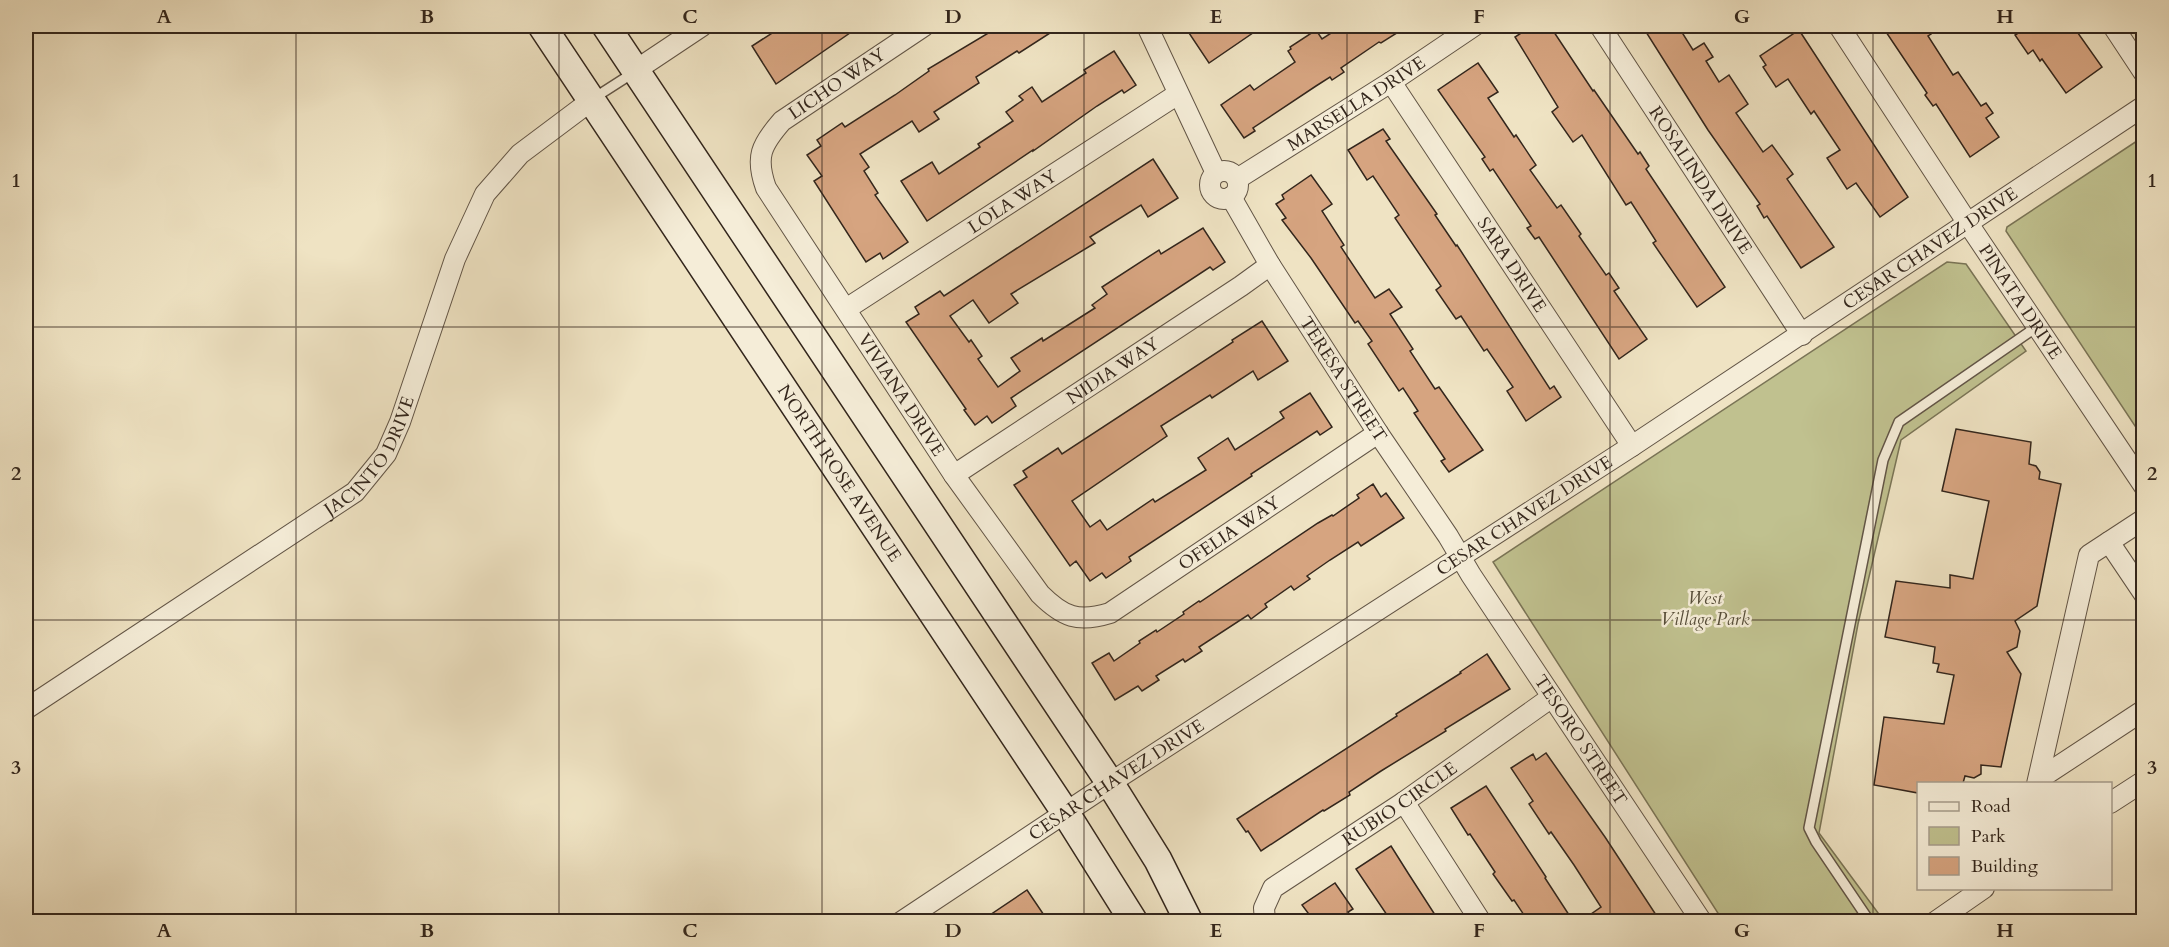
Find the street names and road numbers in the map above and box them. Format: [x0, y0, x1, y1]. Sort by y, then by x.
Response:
street label: LICHO WAY [783, 42, 891, 126]
street label: MARSELLA DRIVE [1282, 50, 1430, 157]
street label: ROSALINDA DRIVE [1643, 101, 1758, 259]
street label: LOLA WAY [963, 163, 1062, 239]
street label: CESAR CHAVEZ DRIVE [1838, 181, 2022, 315]
street label: SARA DRIVE [1471, 212, 1553, 317]
street label: PINATA DRIVE [1973, 239, 2068, 364]
street label: TERESA STREET [1294, 311, 1393, 447]
street label: VIVIANA DRIVE [852, 328, 951, 461]
street label: NIDIA WAY [1062, 331, 1164, 410]
street label: NORTH ROSE AVENUE [771, 380, 907, 567]
street label: JACINTO DRIVE [317, 393, 420, 523]
street label: CESAR CHAVEZ DRIVE [1431, 449, 1617, 582]
street label: OFELIA WAY [1173, 490, 1285, 576]
street label: TESORO STREET [1528, 670, 1633, 810]
street label: CESAR CHAVEZ DRIVE [1023, 713, 1209, 846]
street label: RUBIO CIRCLE [1337, 756, 1462, 852]

